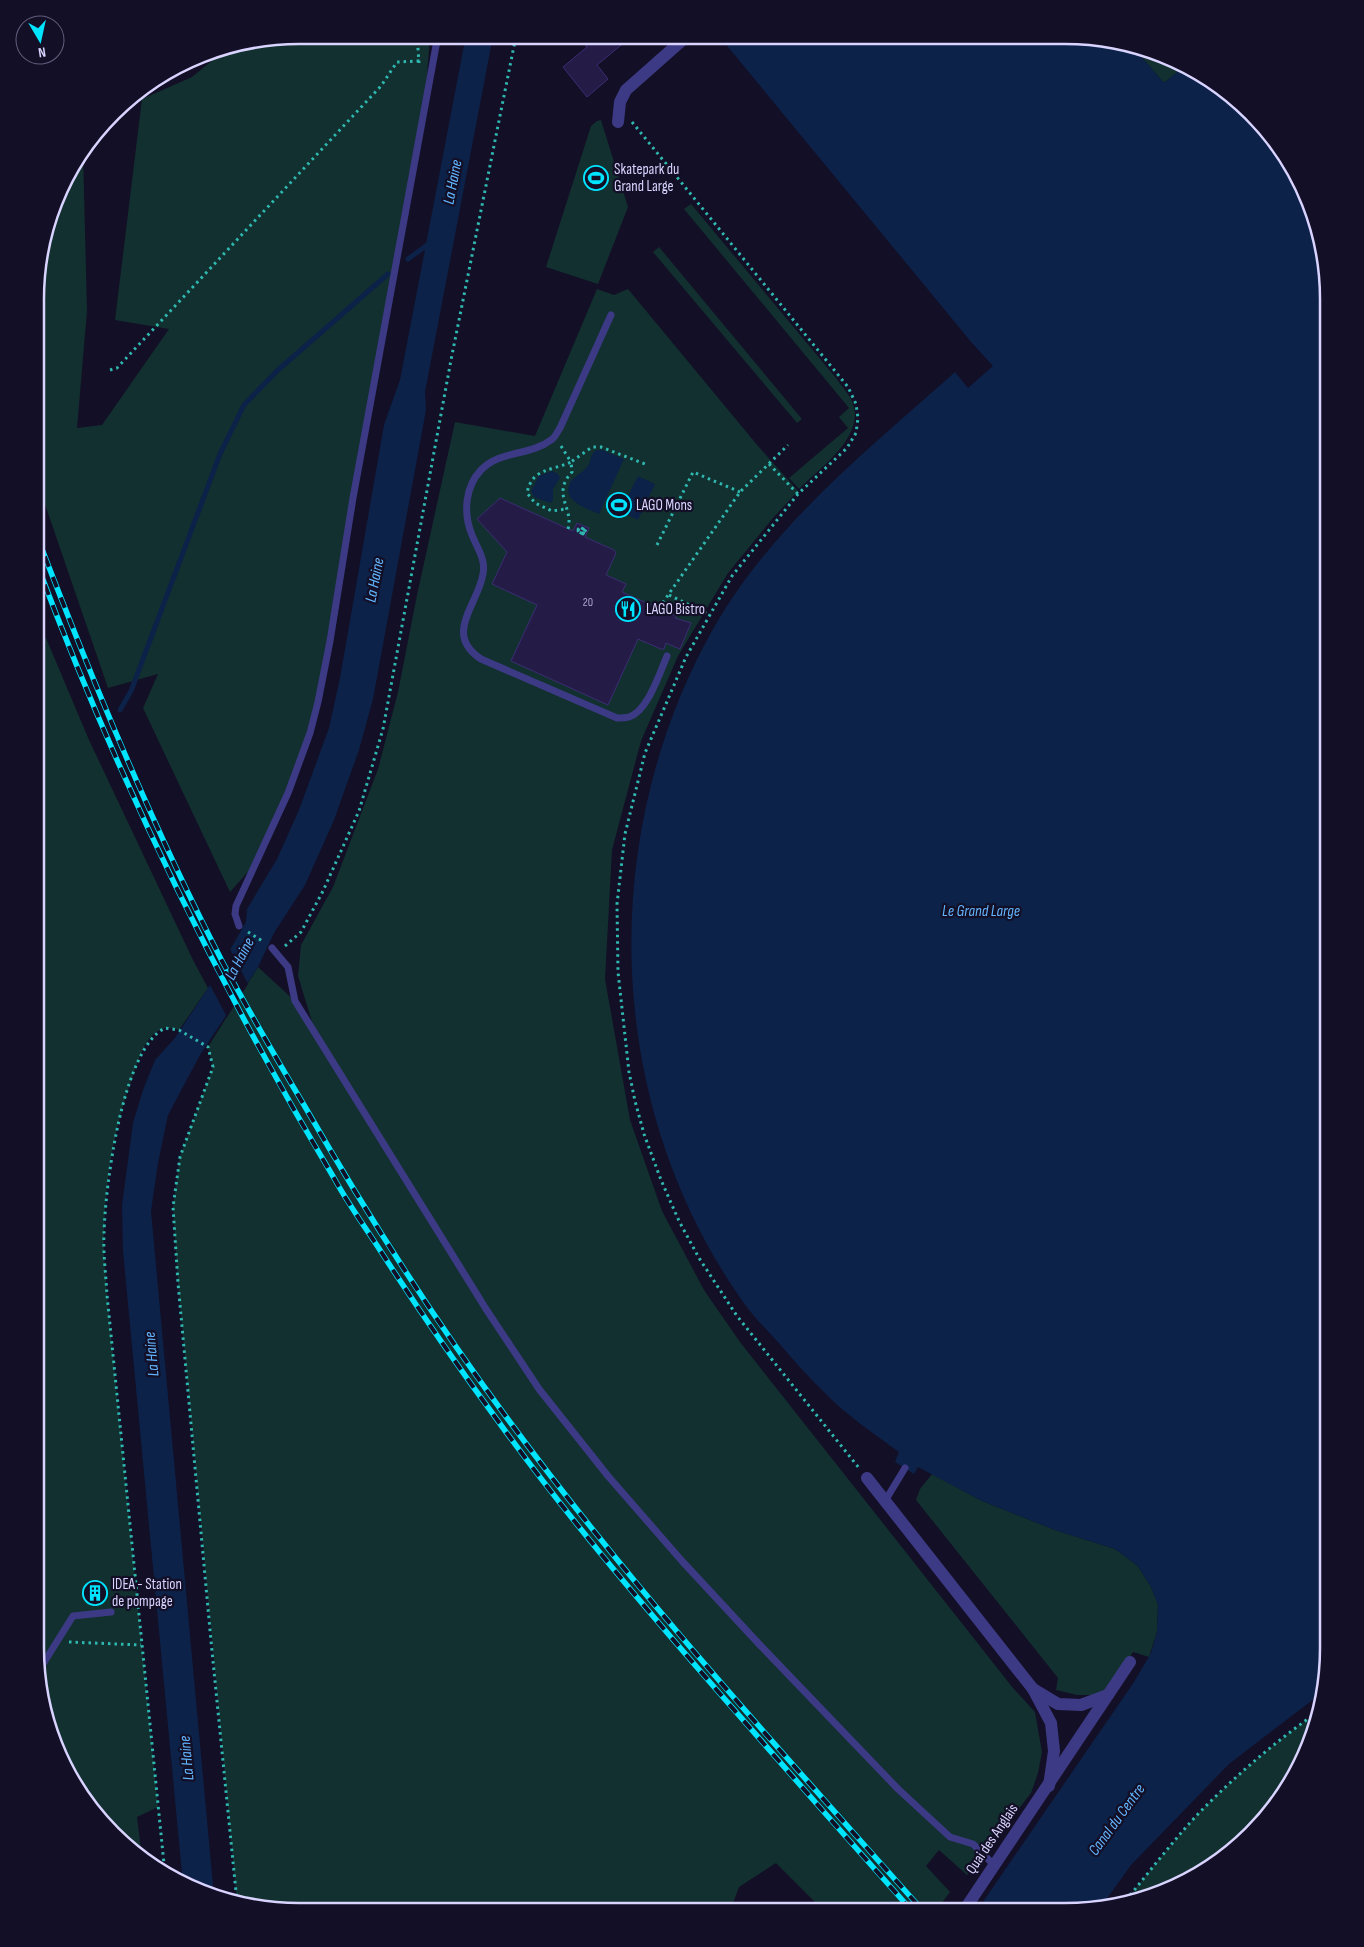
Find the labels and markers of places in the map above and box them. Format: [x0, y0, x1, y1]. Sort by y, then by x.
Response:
place label: Skatepark du Grand Large [614, 160, 679, 196]
sports icon: Skatepark du Grand Large [583, 165, 609, 191]
sports icon: LAGO Mons [606, 492, 632, 518]
place label: LAGO Mons [636, 496, 692, 515]
restaurant icon: LAGO Bistro [615, 596, 641, 622]
place label: LAGO Bistro [646, 600, 705, 619]
place label: IDEA - Station de pompage [112, 1575, 182, 1611]
building icon: IDEA - Station de pompage [82, 1580, 108, 1606]

